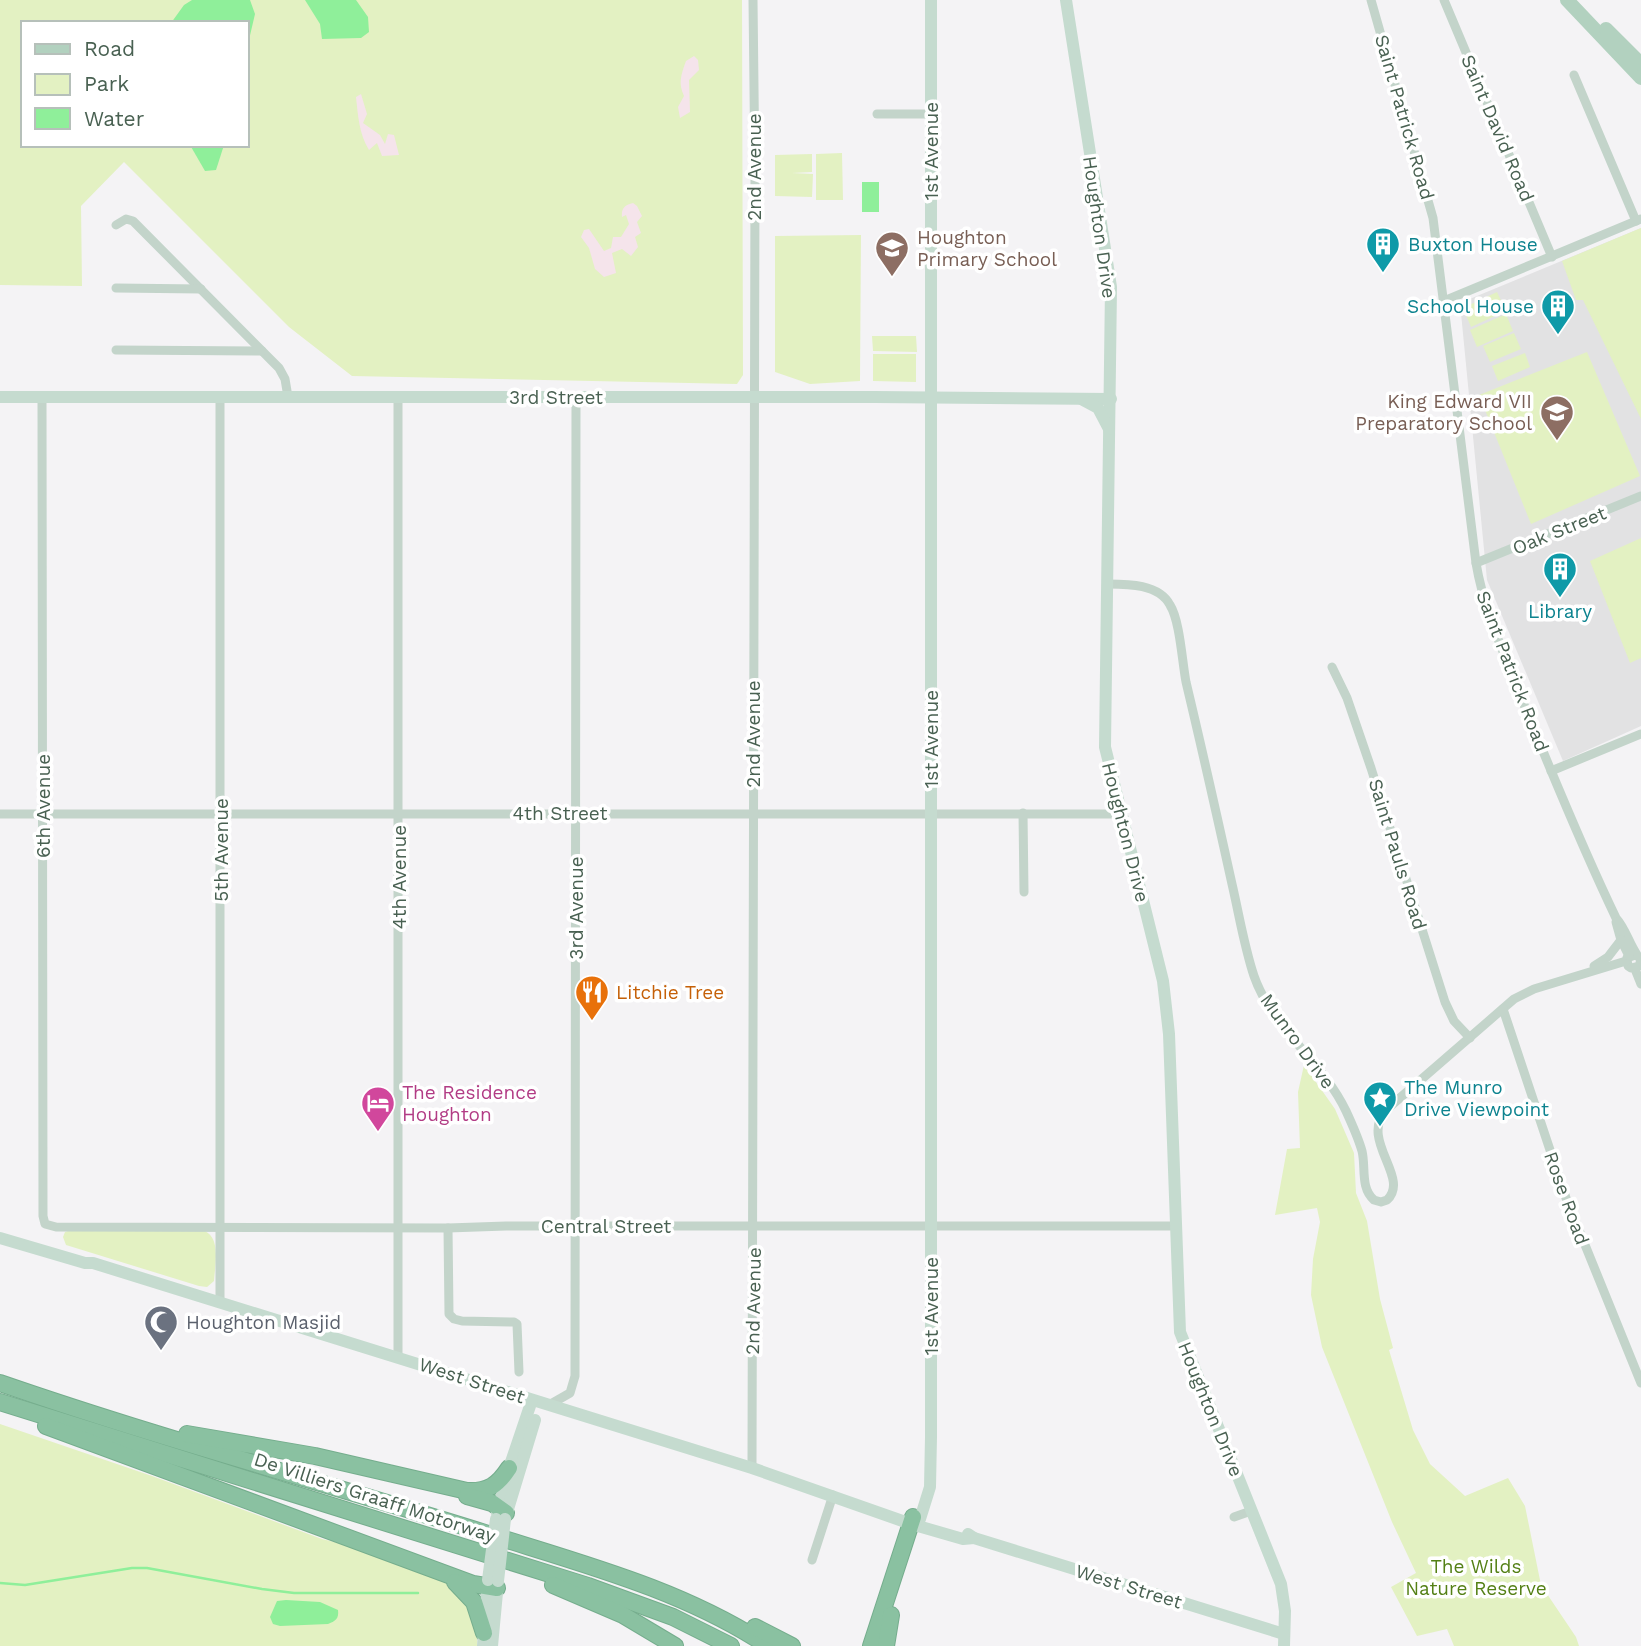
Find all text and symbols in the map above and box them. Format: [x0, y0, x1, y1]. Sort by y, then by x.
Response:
legend [21, 21, 248, 147]
street label: Saint Patrick Road [1370, 32, 1439, 202]
text: Road [84, 36, 135, 61]
street label: Saint David Road [1456, 51, 1539, 205]
text: Park [84, 71, 129, 96]
street label: 1st Avenue [920, 102, 943, 200]
text: Water [84, 106, 145, 131]
street label: 2nd Avenue [743, 113, 766, 221]
street label: Houghton Drive [1078, 154, 1121, 300]
building icon: Buxton House [1364, 225, 1402, 274]
place label: Houghton Primary School [917, 226, 1057, 271]
school or university icon: Houghton Primary School [873, 229, 911, 278]
place label: Buxton House [1408, 233, 1538, 256]
building icon: School House [1539, 287, 1577, 336]
place label: School House [1407, 295, 1534, 318]
street label: 3rd Street [509, 386, 603, 409]
place label: King Edward VII Preparatory School [1355, 390, 1532, 435]
school or university icon: King Edward VII Preparatory School [1538, 393, 1576, 442]
street label: Oak Street [1509, 501, 1609, 560]
building icon: Library [1541, 550, 1579, 599]
street label: Saint Patrick Road [1471, 587, 1554, 755]
place label: Library [1528, 600, 1592, 623]
street label: 2nd Avenue [742, 680, 765, 788]
street label: 1st Avenue [920, 690, 943, 788]
street label: 6th Avenue [32, 754, 55, 858]
street label: Houghton Drive [1097, 760, 1154, 905]
street label: Saint Pauls Road [1364, 776, 1431, 932]
street label: 5th Avenue [210, 798, 233, 902]
street label: 4th Street [512, 802, 608, 825]
street label: 4th Avenue [388, 825, 411, 929]
street label: 3rd Avenue [565, 856, 588, 960]
restaurant icon: Litchie Tree [573, 973, 611, 1022]
place label: Litchie Tree [616, 981, 724, 1004]
street label: Munro Drive [1255, 989, 1340, 1093]
place label: The Munro Drive Viewpoint [1404, 1076, 1549, 1121]
place icon: The Munro Drive Viewpoint [1361, 1079, 1399, 1128]
place label: The Residence Houghton [402, 1081, 537, 1126]
hotel icon: The Residence Houghton [359, 1084, 397, 1133]
street label: Rose Road [1539, 1148, 1594, 1248]
street label: Central Street [541, 1215, 671, 1238]
street label: 2nd Avenue [741, 1247, 766, 1355]
street label: 1st Avenue [920, 1257, 943, 1355]
mosque icon: Houghton Masjid [142, 1303, 180, 1352]
place label: Houghton Masjid [186, 1311, 341, 1334]
street label: Houghton Drive [1173, 1338, 1248, 1480]
street label: West Street [416, 1353, 528, 1408]
street label: De Villiers Graaff Motorway [251, 1447, 499, 1548]
park label: The Wilds Nature Reserve [1405, 1555, 1547, 1600]
street label: West Street [1073, 1559, 1185, 1614]

